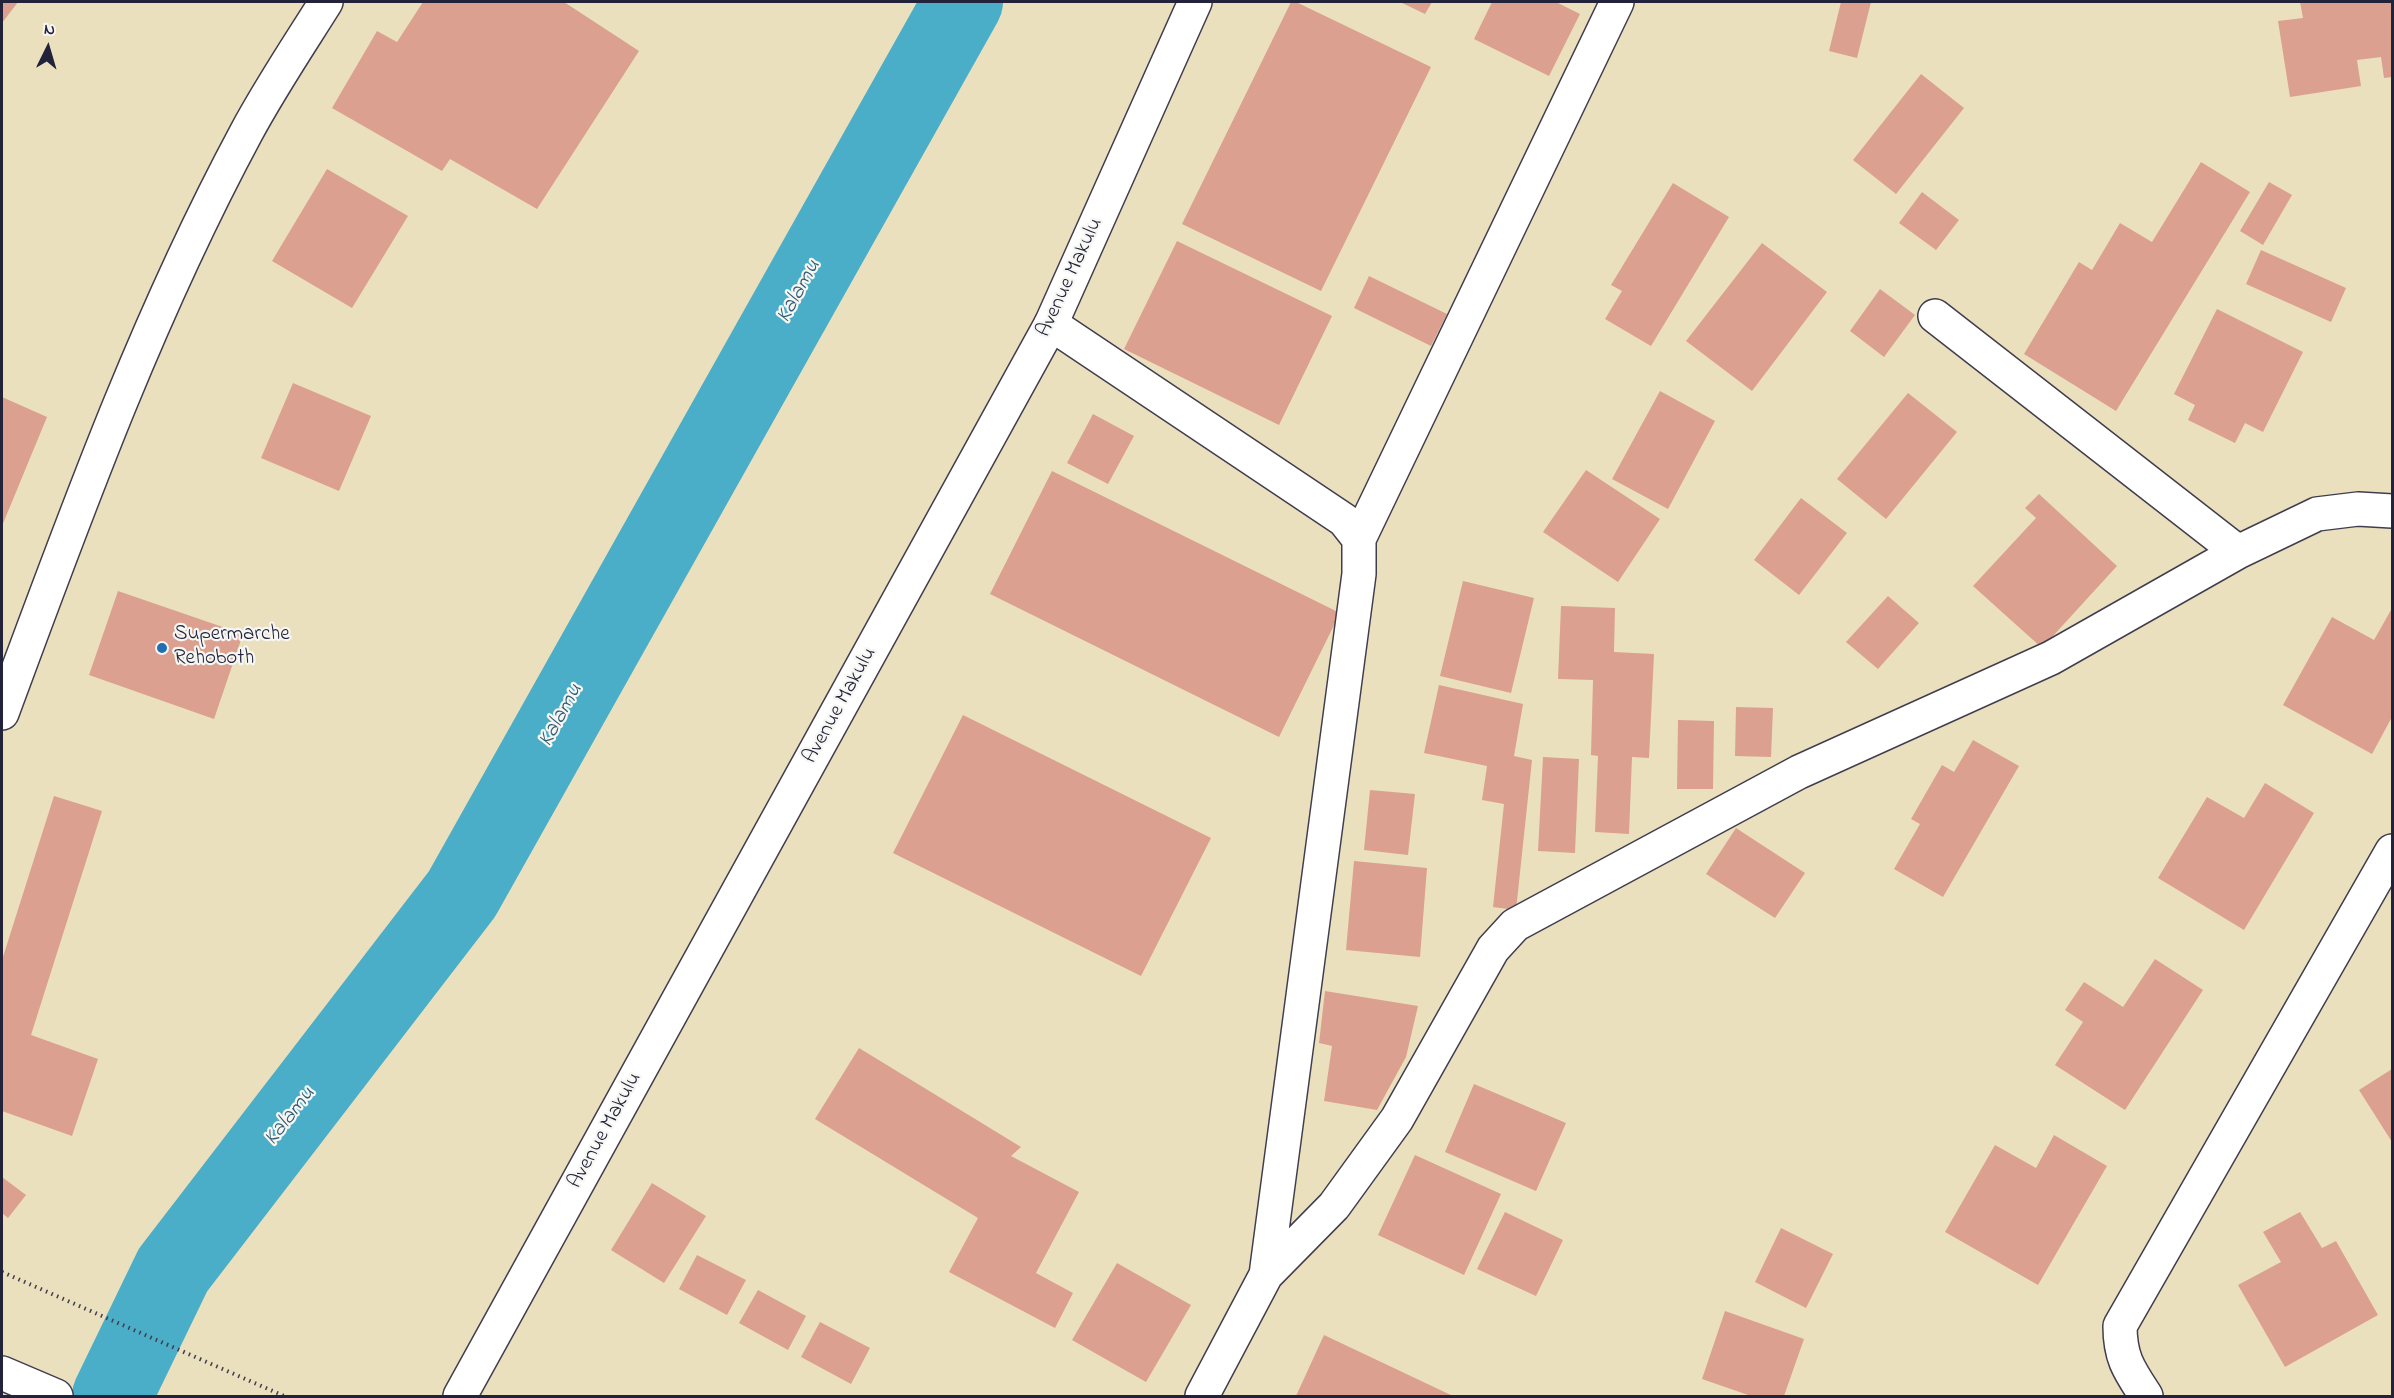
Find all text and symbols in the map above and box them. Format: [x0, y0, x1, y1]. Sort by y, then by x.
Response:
north arrow [18, 18, 78, 78]
text: N [43, 18, 56, 42]
street label: Avenue Makulu [1032, 214, 1110, 342]
water label: Kalamu [772, 256, 828, 328]
place label: Supermarche Rehoboth [174, 623, 290, 673]
marker: Supermarche Rehoboth [155, 641, 169, 655]
street label: Avenue Makulu [799, 644, 883, 768]
water label: Kalamu [534, 680, 590, 752]
street label: Avenue Makulu [564, 1069, 648, 1193]
water label: Kalamu [260, 1082, 322, 1152]

